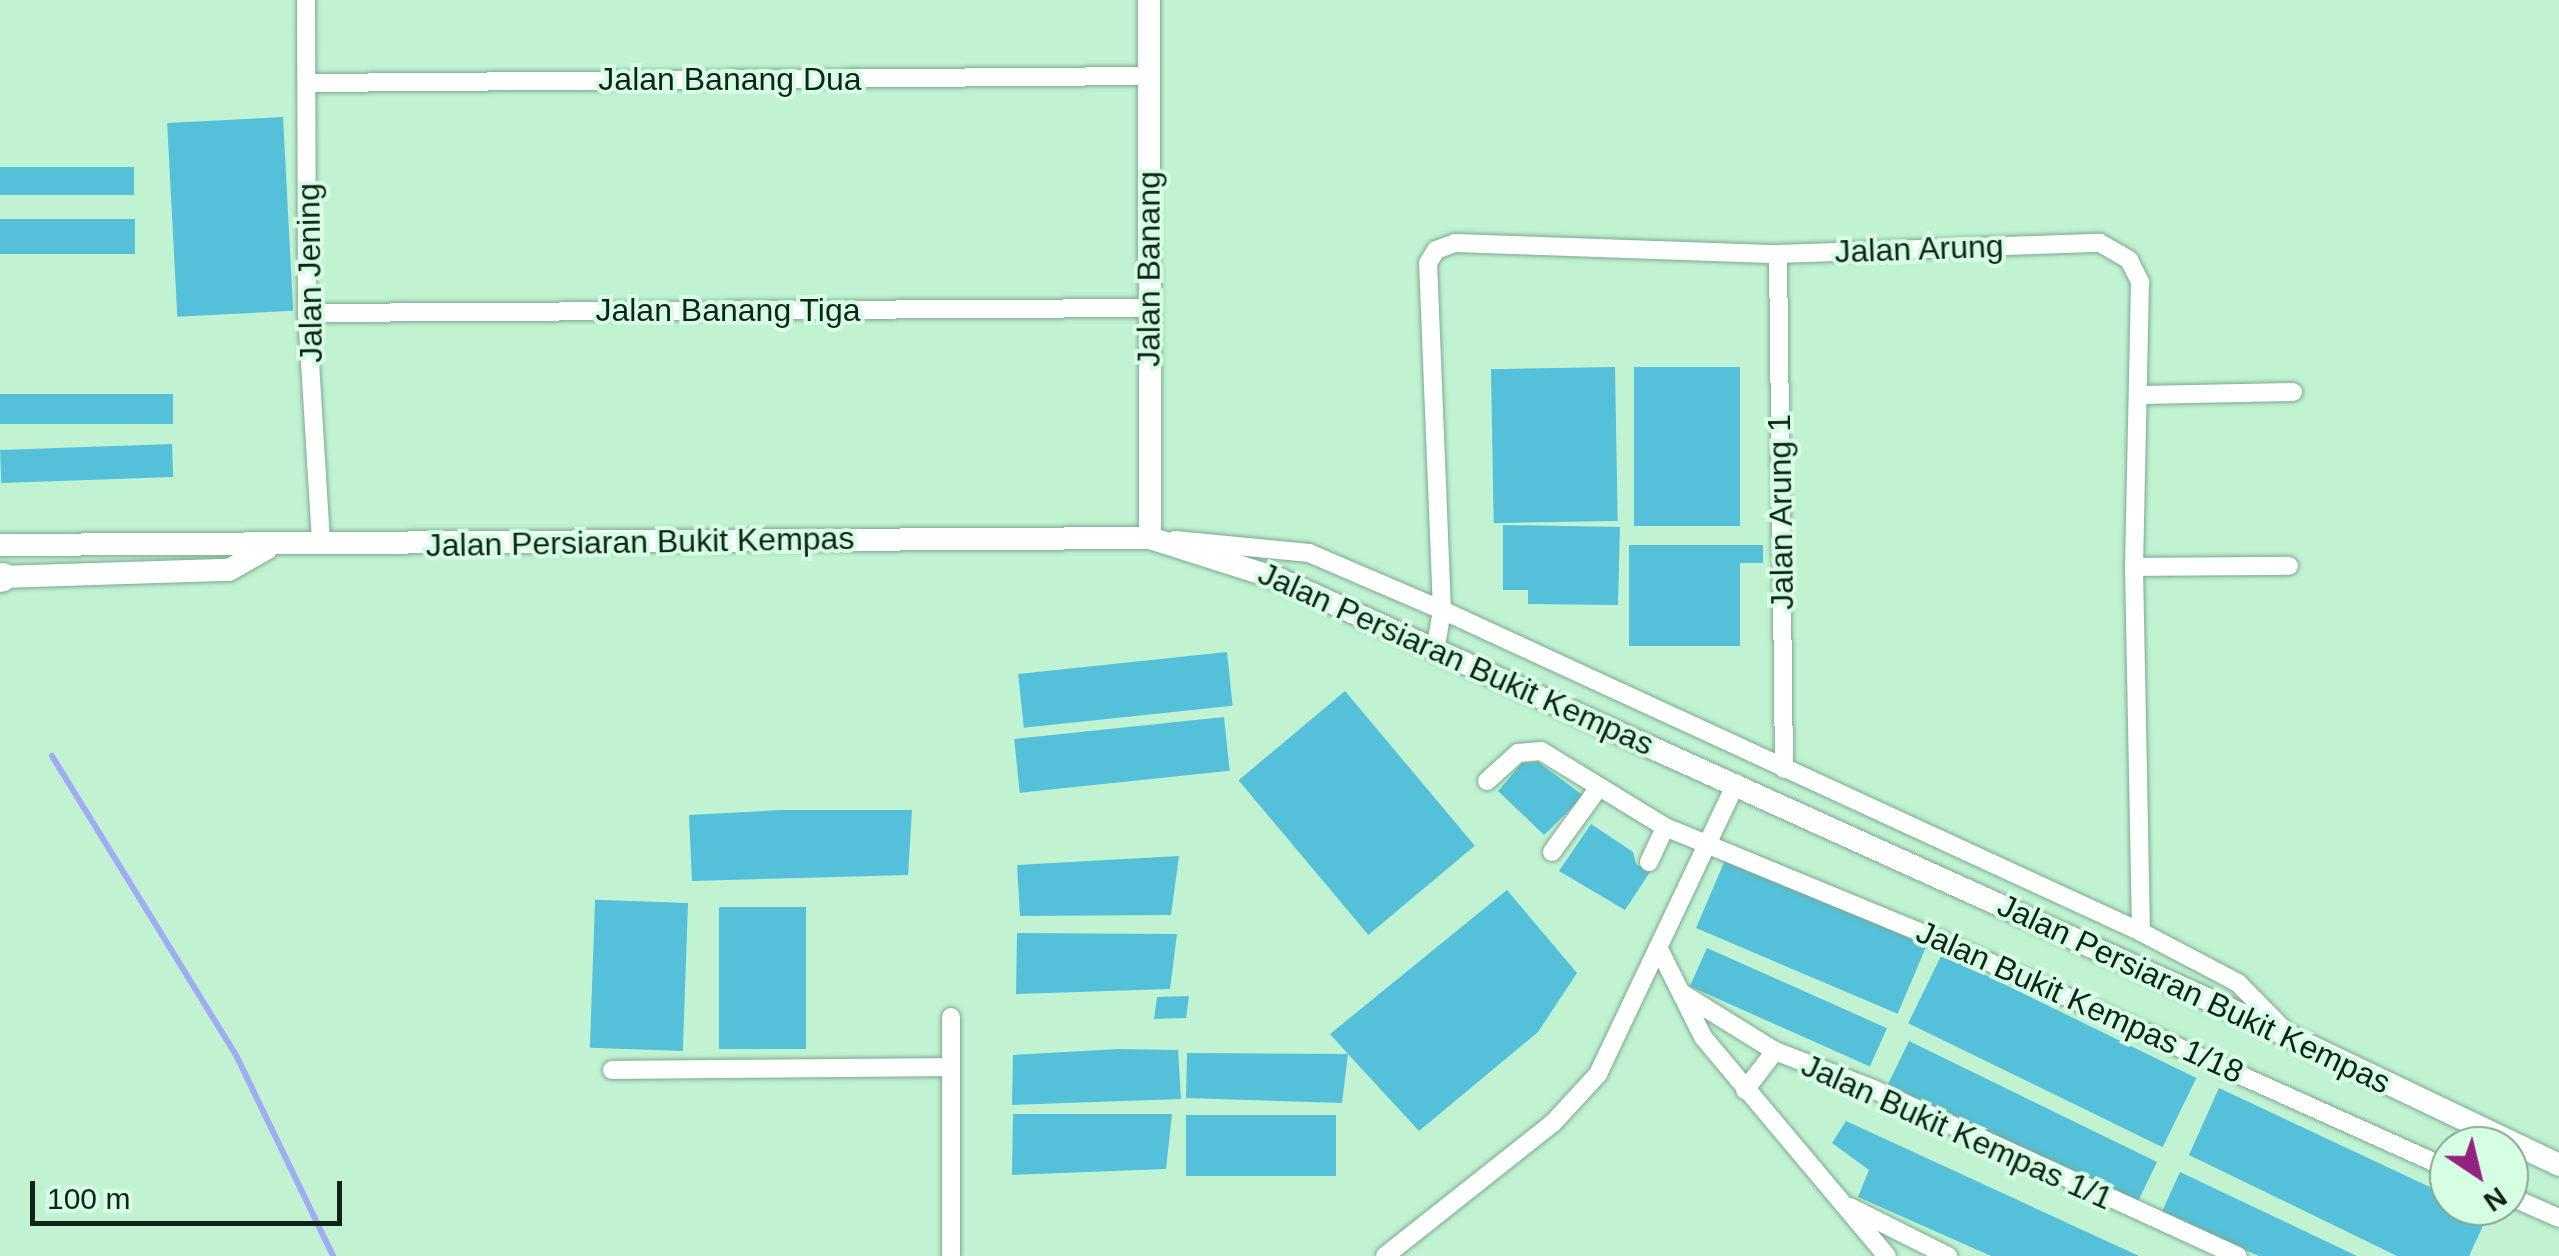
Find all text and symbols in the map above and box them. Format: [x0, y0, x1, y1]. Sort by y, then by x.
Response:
street label: Jalan Banang Dua [598, 60, 862, 98]
street label: Jalan Banang [1130, 171, 1168, 367]
street label: Jalan Jening [289, 183, 331, 363]
street label: Jalan Arung [1833, 227, 2005, 271]
street label: Jalan Banang Tiga [595, 291, 861, 329]
street label: Jalan Arung 1 [1760, 413, 1802, 611]
street label: Jalan Persiaran Bukit Kempas [425, 519, 855, 565]
street label: Jalan Persiaran Bukit Kempas [1252, 554, 1660, 764]
street label: Jalan Persiaran Bukit Kempas [1992, 886, 2396, 1102]
street label: Jalan Bukit Kempas 1/18 [1911, 912, 2249, 1092]
street label: Jalan Bukit Kempas 1/1 [1796, 1046, 2118, 1218]
north arrow [2429, 1126, 2529, 1226]
scale bar [35, 1161, 348, 1223]
text: N [2478, 1181, 2513, 1218]
text: 100 m [47, 1182, 130, 1215]

